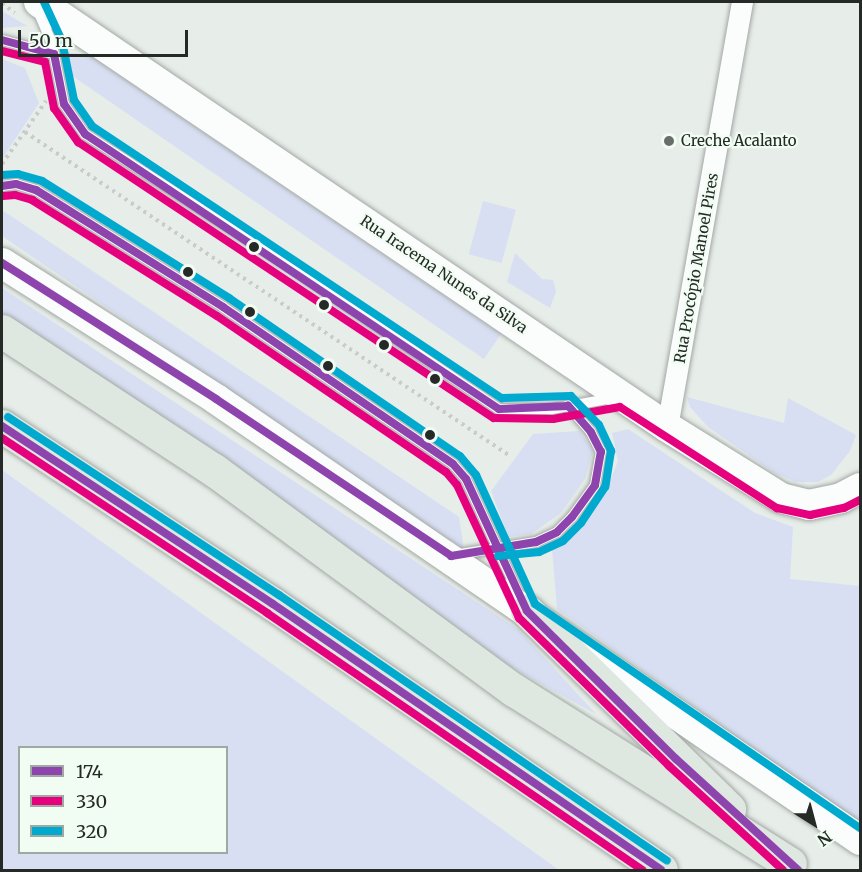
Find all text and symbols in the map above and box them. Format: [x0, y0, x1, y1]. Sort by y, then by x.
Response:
scale bar [21, 18, 190, 56]
text: 50 m [29, 29, 73, 52]
place label: Creche Acalanto [681, 132, 797, 150]
marker: Creche Acalanto [662, 134, 676, 148]
street label: Rua Procópio Manoel Pires [670, 171, 722, 365]
street label: Rua Iracema Nunes da Silva [357, 211, 531, 337]
unlabelled marker [248, 241, 260, 253]
unlabelled marker [182, 266, 194, 278]
unlabelled marker [318, 299, 330, 311]
unlabelled marker [244, 306, 256, 318]
unlabelled marker [378, 339, 390, 351]
unlabelled marker [322, 360, 334, 372]
unlabelled marker [429, 373, 441, 385]
unlabelled marker [424, 429, 436, 441]
legend [18, 746, 228, 854]
text: 174 [76, 760, 103, 783]
text: 330 [76, 790, 107, 813]
north arrow [784, 794, 844, 854]
text: 320 [76, 820, 108, 843]
text: N [814, 827, 836, 850]

